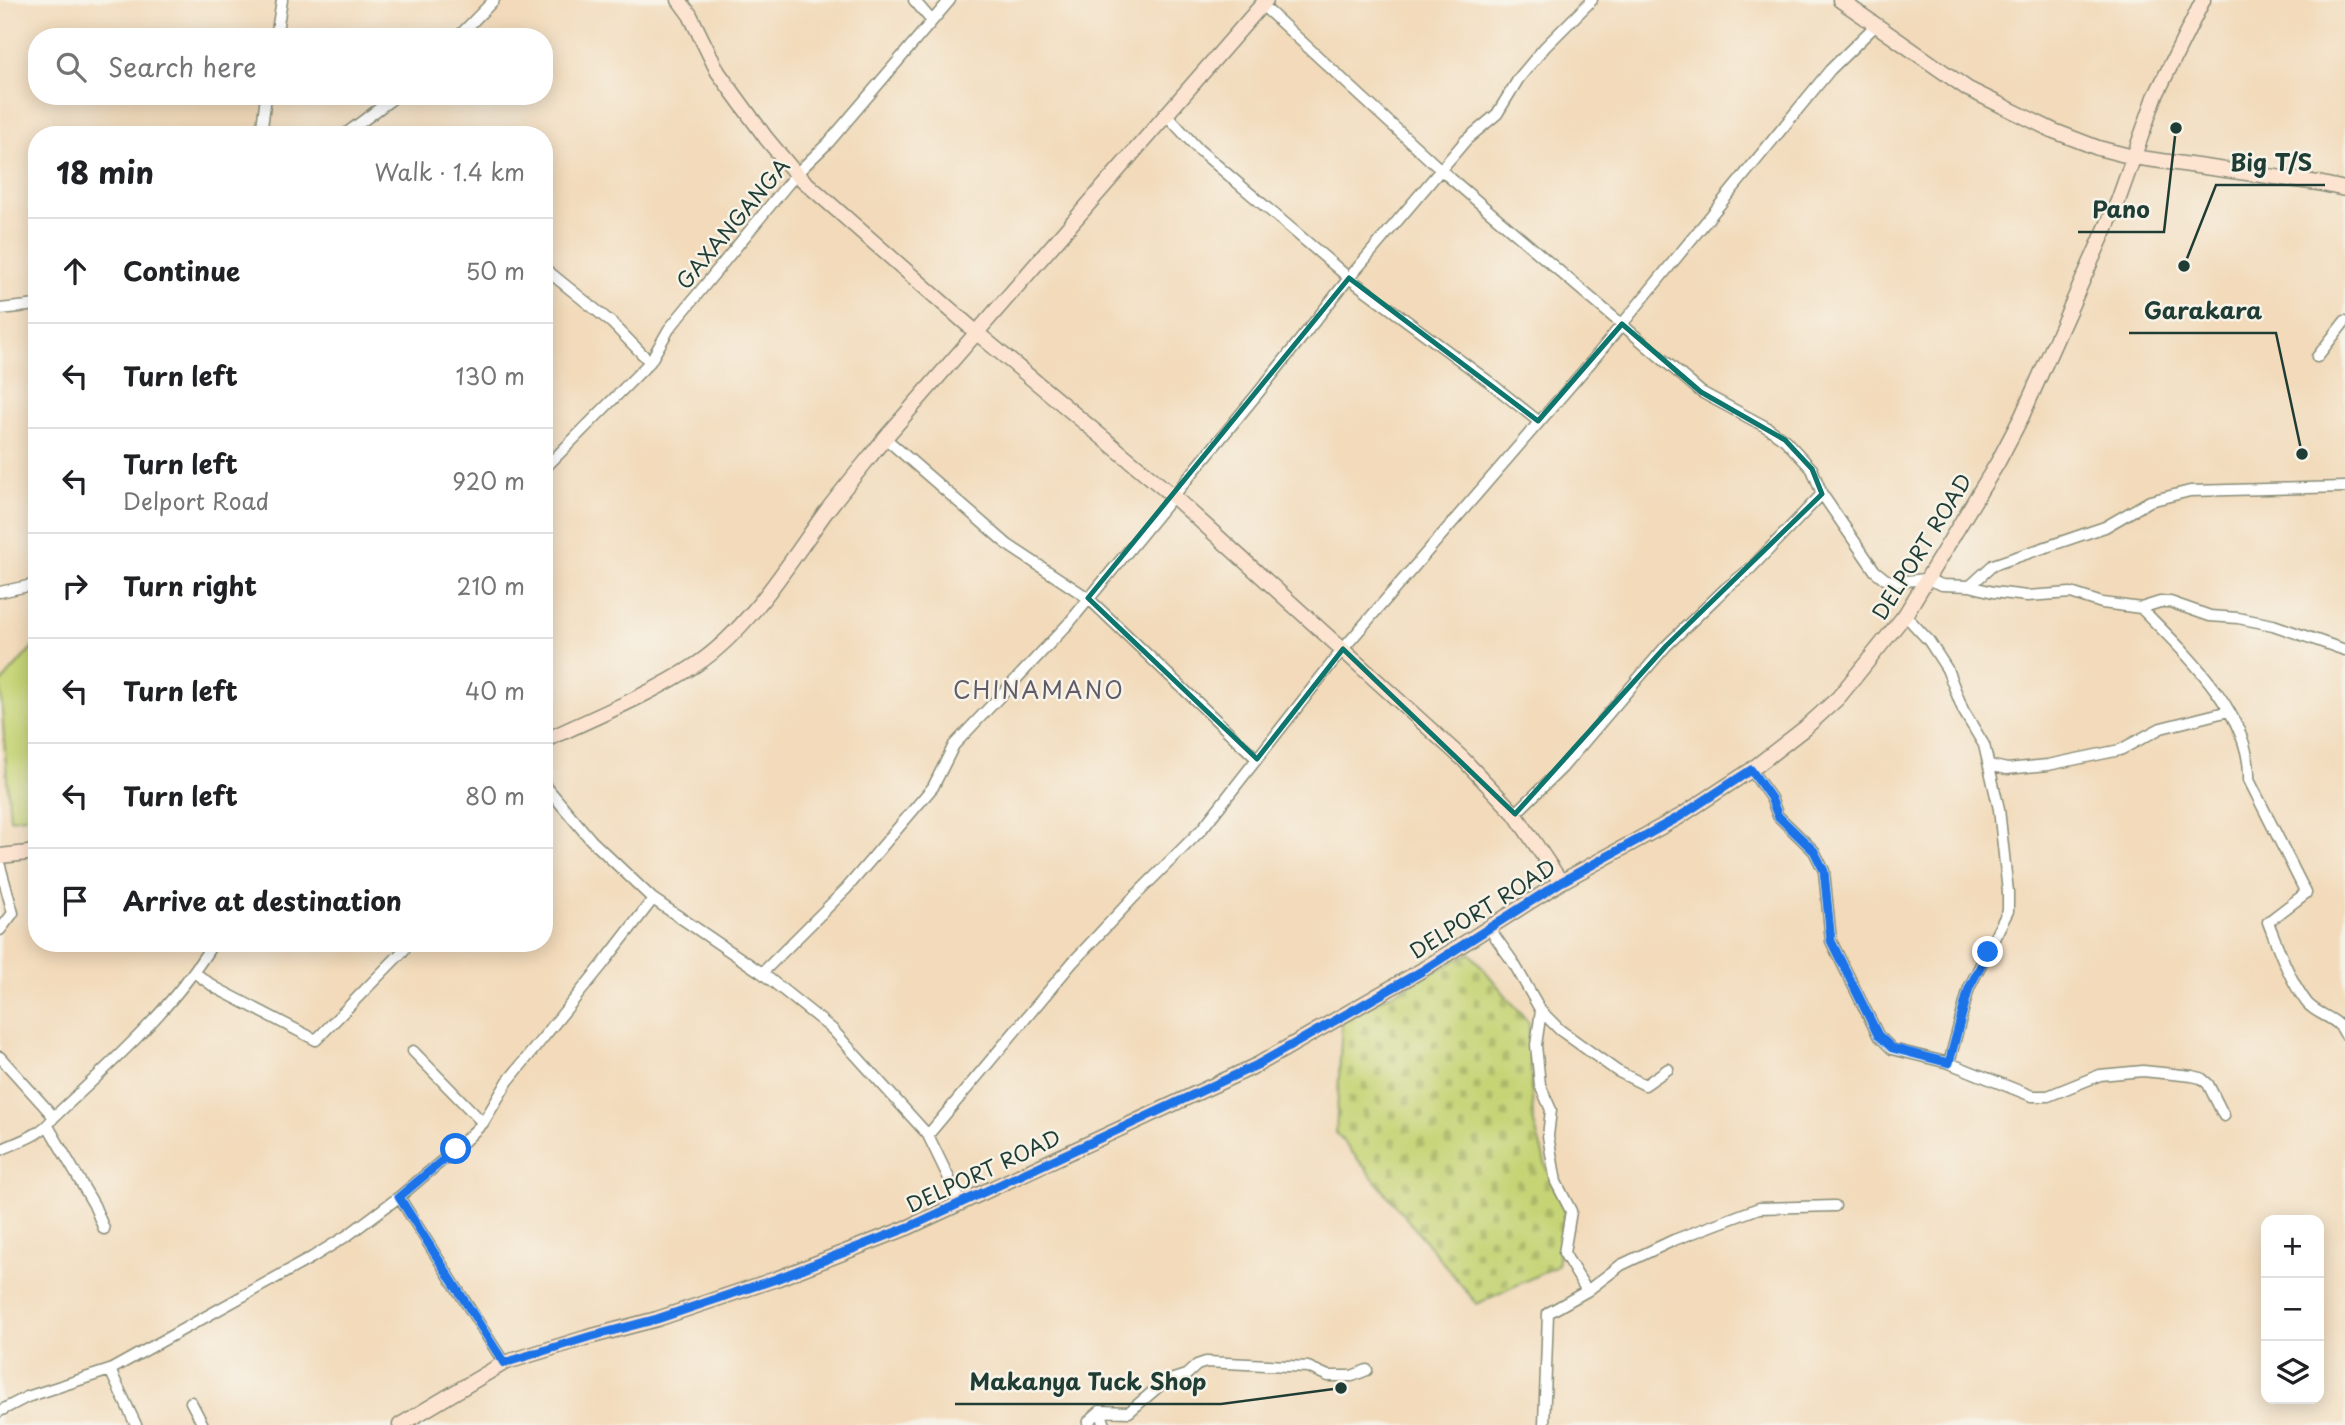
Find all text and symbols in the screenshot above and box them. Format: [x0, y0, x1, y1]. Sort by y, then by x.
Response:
search box [28, 28, 553, 105]
text: Search here [108, 47, 257, 86]
icon: search [52, 48, 90, 86]
callout: Big T/S [2216, 141, 2325, 185]
text: Big T/S [2230, 144, 2312, 179]
text: 18 min [56, 149, 154, 194]
street label: GAXANGANGA [667, 150, 797, 296]
text: Walk · 1.4 km [374, 154, 525, 189]
callout: Pano [2078, 188, 2164, 232]
text: Pano [2092, 191, 2150, 226]
text: Continue [123, 251, 240, 290]
icon: ahead [56, 252, 94, 290]
text: 50 m [465, 253, 525, 288]
callout: Garakara [2129, 289, 2276, 333]
text: Garakara [2144, 292, 2262, 327]
text: Turn left [123, 356, 238, 395]
icon: left [56, 357, 94, 395]
text: 130 m [455, 358, 525, 393]
text: Turn left [123, 444, 238, 483]
icon: left [56, 462, 94, 500]
text: 920 m [452, 463, 525, 498]
street label: DELPORT ROAD [1863, 467, 1979, 625]
text: Delport Road [123, 483, 269, 518]
text: Turn right [123, 566, 257, 605]
icon: right [56, 567, 94, 605]
text: 210 m [457, 568, 525, 603]
text: Turn left [123, 671, 238, 710]
icon: left [56, 672, 94, 710]
district label: CHINAMANO [953, 672, 1125, 707]
text: 40 m [465, 673, 525, 708]
text: Turn left [123, 776, 238, 815]
icon: left [56, 777, 94, 815]
text: 80 m [465, 778, 525, 813]
street label: DELPORT ROAD [1403, 850, 1561, 966]
text: Arrive at destination [123, 881, 402, 920]
icon: arrive [56, 882, 94, 920]
route end [1972, 936, 2003, 967]
street label: DELPORT ROAD [901, 1120, 1065, 1220]
route start [440, 1133, 471, 1164]
map controls [2261, 1215, 2324, 1404]
button: + [2261, 1215, 2324, 1278]
button: − [2261, 1278, 2324, 1341]
button: layers [2261, 1341, 2324, 1404]
callout: Makanya Tuck Shop [955, 1360, 1221, 1404]
text: Makanya Tuck Shop [970, 1363, 1207, 1398]

